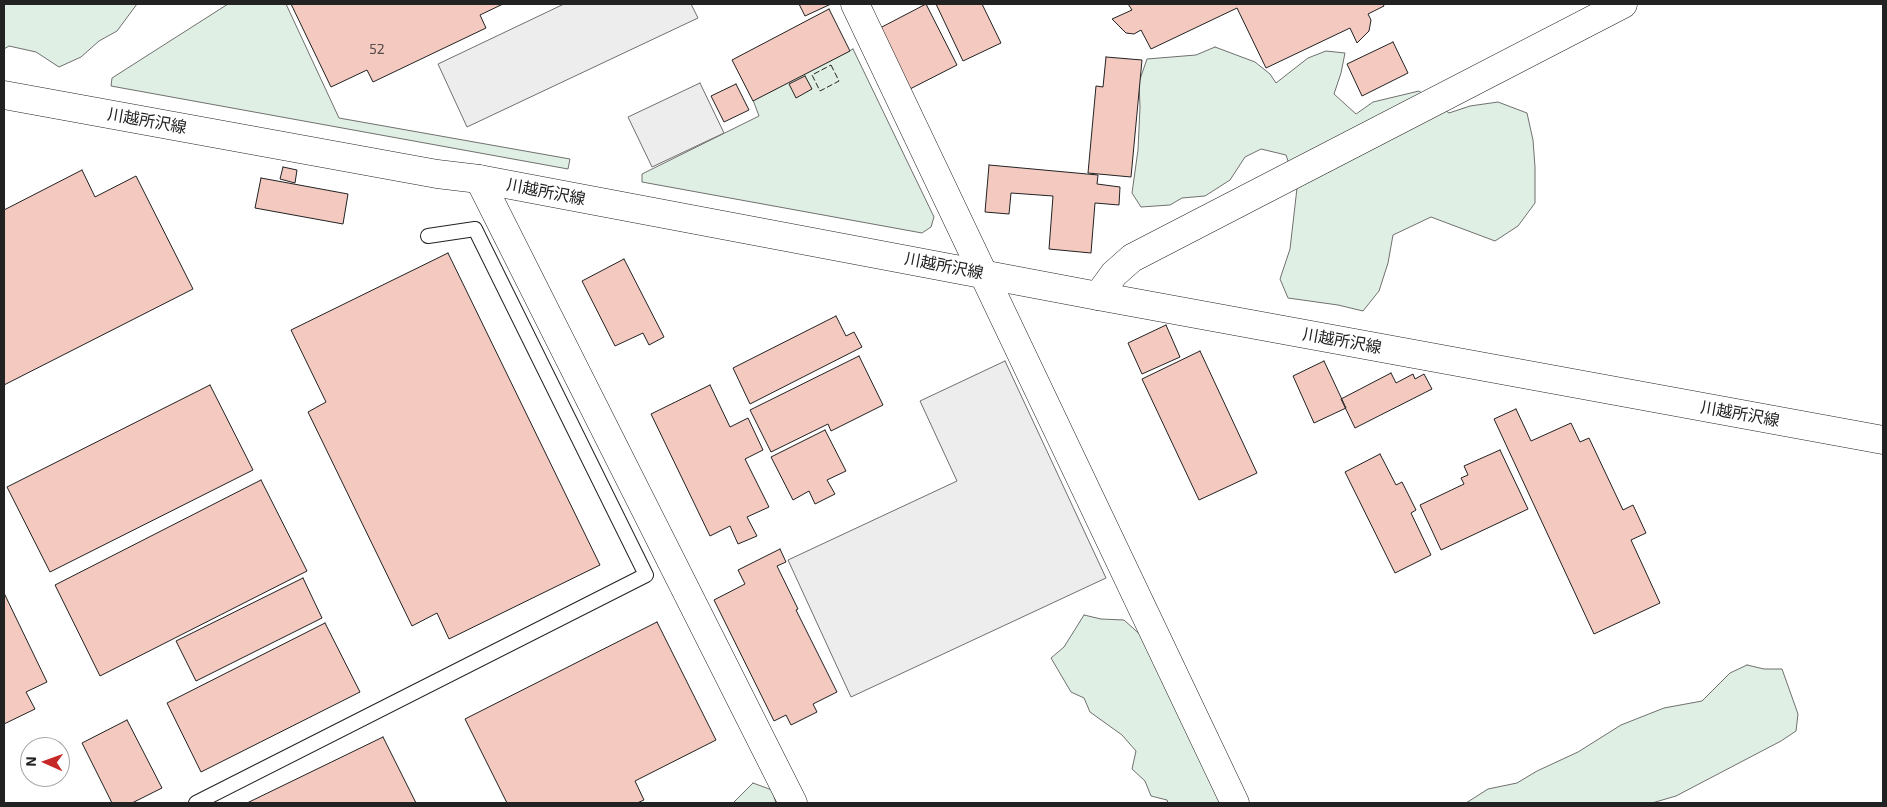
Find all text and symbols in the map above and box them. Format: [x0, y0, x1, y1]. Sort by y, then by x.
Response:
house number: 52 [369, 41, 385, 57]
street label: 川越所沢線 [106, 105, 188, 137]
street label: 川越所沢線 [505, 175, 587, 209]
street label: 川越所沢線 [903, 249, 985, 283]
street label: 川越所沢線 [1301, 325, 1383, 357]
street label: 川越所沢線 [1699, 398, 1781, 430]
north arrow [20, 737, 70, 787]
text: N [22, 756, 39, 767]

